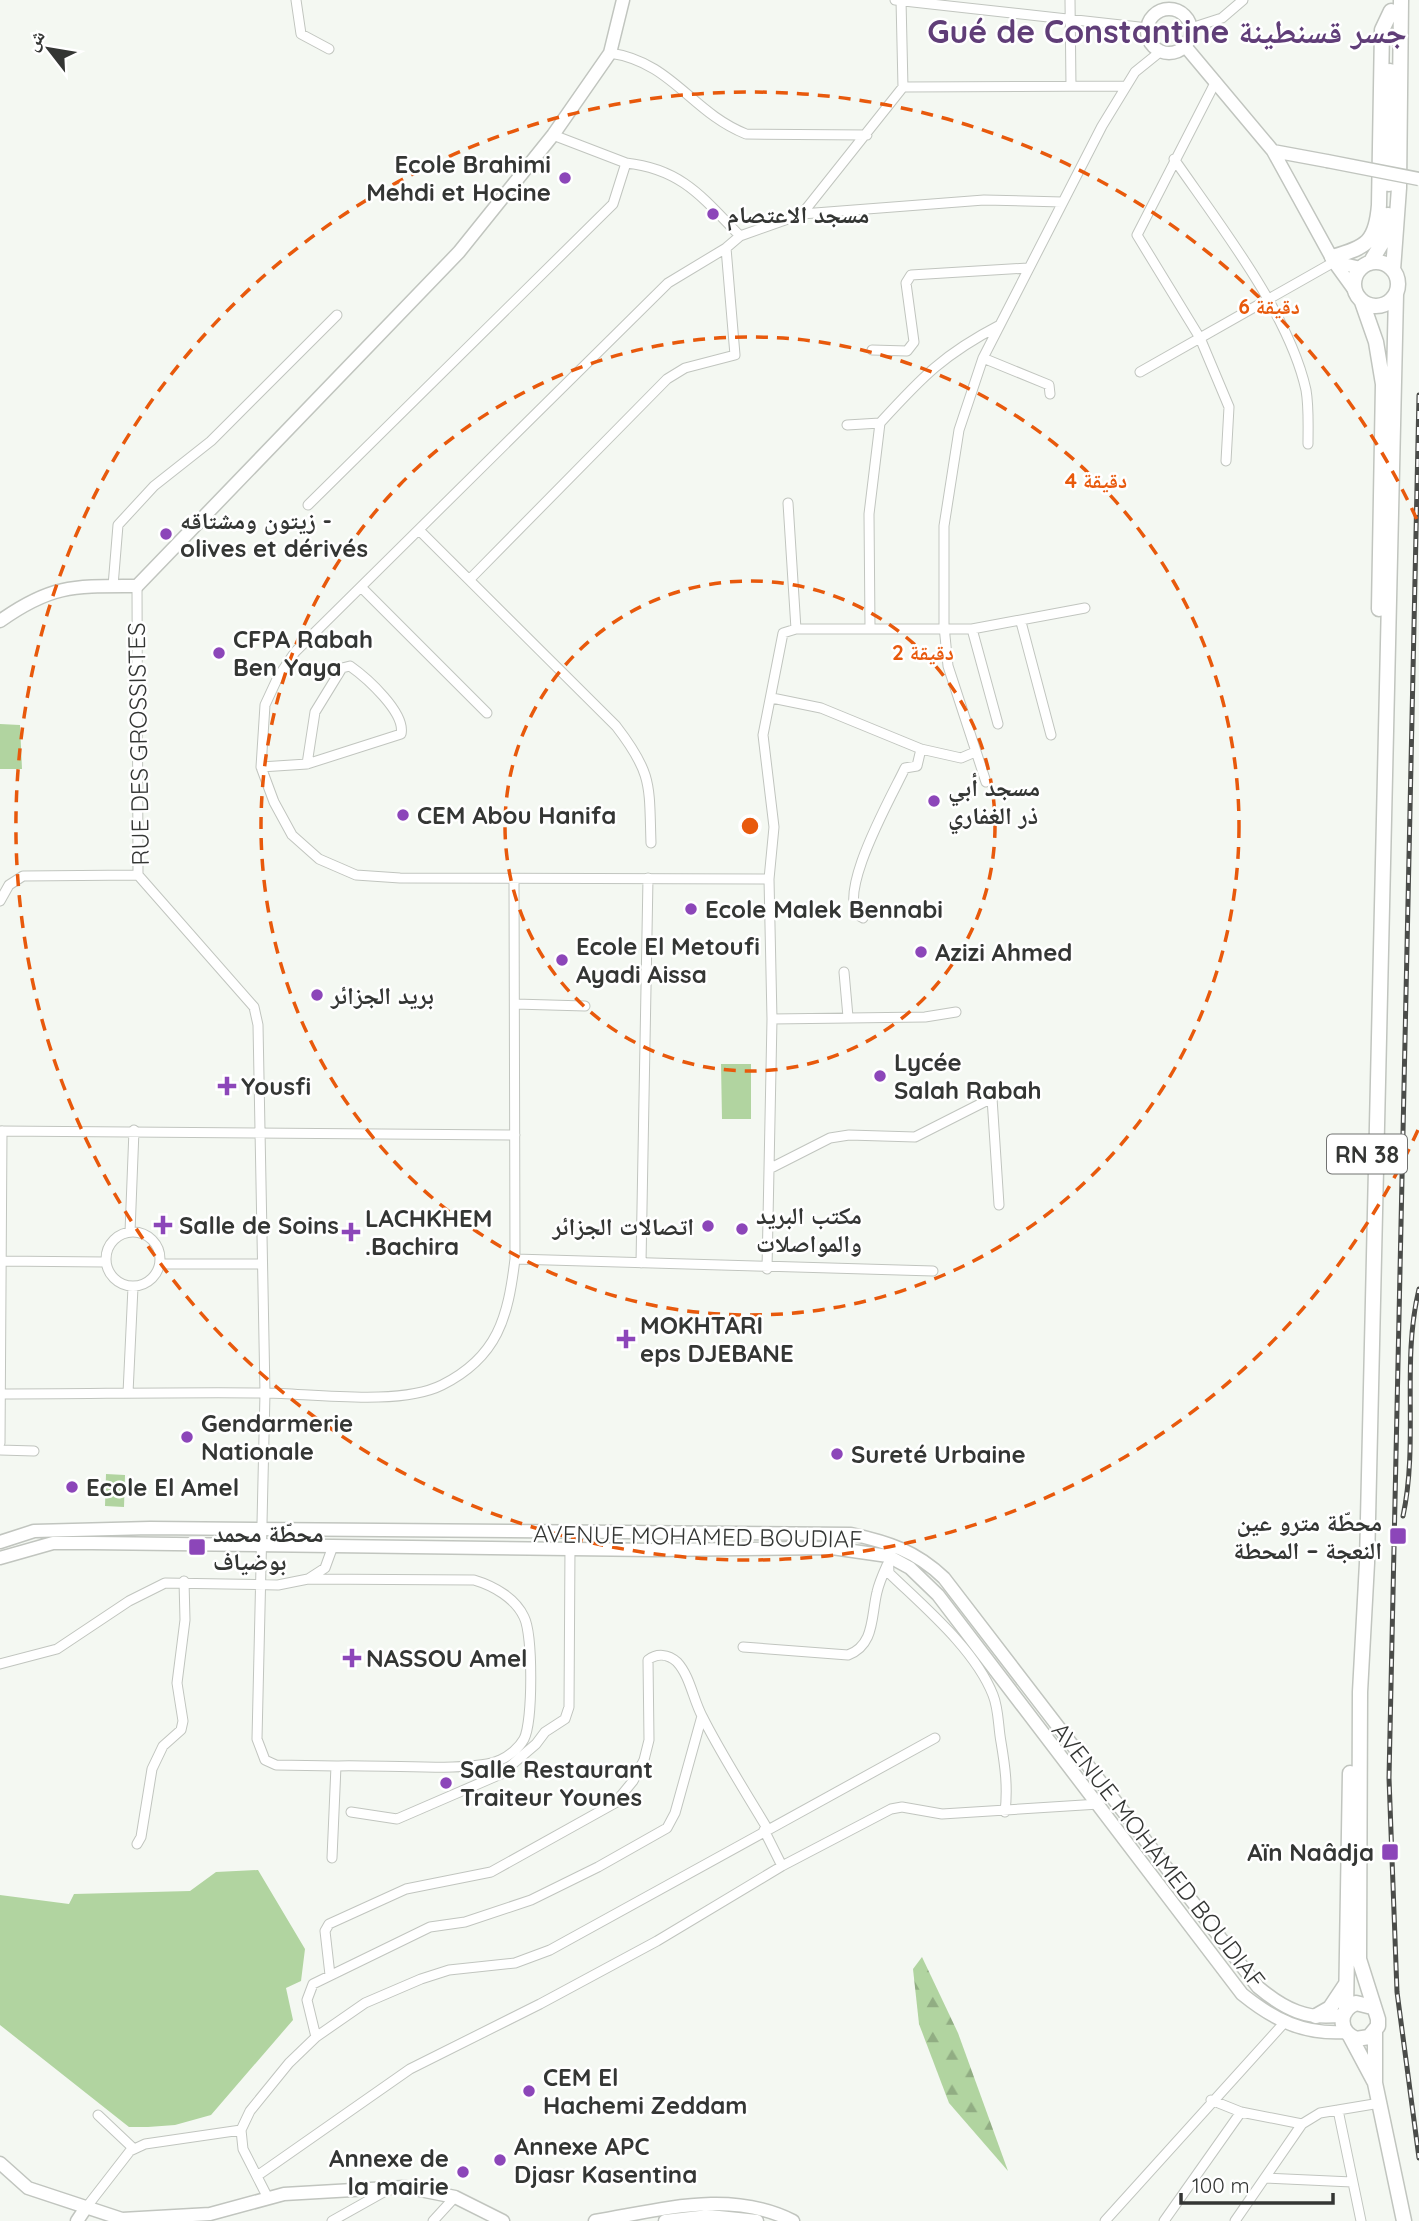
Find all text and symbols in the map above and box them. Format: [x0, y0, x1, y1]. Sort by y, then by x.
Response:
district label: Gué de Constantine جسر قسنطينة [927, 11, 1407, 51]
north arrow [14, 14, 84, 84]
text: ش [19, 25, 50, 55]
place label: Ecole Brahimi Mehdi et Hocine [366, 149, 551, 207]
marker: Ecole Brahimi Mehdi et Hocine [557, 170, 573, 186]
place label: مسجد الاعتصام [727, 199, 869, 232]
marker: مسجد الاعتصام [705, 206, 721, 222]
text: 6 دقيقة [1238, 293, 1300, 319]
text: 4 دقيقة [1065, 467, 1127, 493]
place label: زيتون ومشتاقه - olives et dérivés [180, 505, 368, 563]
marker: زيتون ومشتاقه - olives et dérivés [158, 526, 174, 542]
street label: RUE DES GROSSISTES [121, 622, 155, 866]
place label: CFPA Rabah Ben Yaya [233, 624, 373, 682]
text: 2 دقيقة [892, 639, 954, 665]
marker: CFPA Rabah Ben Yaya [211, 645, 227, 661]
place label: مسجد أبي ذر الغفاري [948, 772, 1040, 835]
marker: مسجد أبي ذر الغفاري [926, 793, 942, 809]
place label: CEM Abou Hanifa [417, 800, 616, 830]
marker: CEM Abou Hanifa [395, 807, 411, 823]
centre of rings [738, 814, 762, 838]
place label: Ecole Malek Bennabi [705, 894, 943, 924]
marker: Ecole Malek Bennabi [683, 901, 699, 917]
place label: Ecole El Metoufi Ayadi Aissa [576, 931, 760, 989]
place label: Azizi Ahmed [935, 937, 1072, 967]
marker: Azizi Ahmed [913, 944, 929, 960]
marker: Ecole El Metoufi Ayadi Aissa [554, 952, 570, 968]
place label: بريد الجزائر [330, 980, 434, 1010]
marker: بريد الجزائر [309, 987, 325, 1003]
place label: Lycée Salah Rabah [894, 1047, 1042, 1105]
marker: Lycée Salah Rabah [872, 1068, 888, 1084]
place label: Yousfi [241, 1071, 311, 1101]
marker: Yousfi [219, 1078, 235, 1094]
road number: RN 38 [1327, 1134, 1407, 1174]
place label: مكتب البريد والمواصلات [756, 1200, 862, 1258]
place label: LACHKHEM .Bachira [365, 1203, 492, 1261]
place label: Salle de Soins [179, 1210, 339, 1240]
place label: اتصالات الجزائر [551, 1211, 694, 1241]
marker: Salle de Soins [153, 1215, 173, 1235]
marker: اتصالات الجزائر [700, 1218, 716, 1234]
marker: مكتب البريد والمواصلات [734, 1221, 750, 1237]
marker: LACHKHEM .Bachira [343, 1224, 359, 1240]
place label: MOKHTARI eps DJEBANE [640, 1310, 794, 1368]
marker: MOKHTARI eps DJEBANE [618, 1331, 634, 1347]
place label: Gendarmerie Nationale [201, 1408, 353, 1466]
marker: Gendarmerie Nationale [179, 1429, 195, 1445]
place label: Sureté Urbaine [851, 1439, 1026, 1469]
marker: Sureté Urbaine [829, 1446, 845, 1462]
place label: Ecole El Amel [86, 1472, 239, 1502]
marker: Ecole El Amel [64, 1479, 80, 1495]
place label: محطّة مترو عين النعجة – المحطة [1234, 1507, 1382, 1565]
place label: محطّة محمد بوضياف [213, 1518, 324, 1576]
street label: AVENUE MOHAMED BOUDIAF [533, 1518, 863, 1554]
marker: محطّة مترو عين النعجة – المحطة [1388, 1526, 1408, 1546]
marker: محطّة محمد بوضياف [187, 1537, 207, 1557]
place label: NASSOU Amel [366, 1643, 528, 1673]
marker: NASSOU Amel [344, 1650, 360, 1666]
street label: AVENUE MOHAMED BOUDIAF [1046, 1716, 1272, 1994]
place label: Salle Restaurant Traiteur Younes [460, 1754, 653, 1812]
marker: Salle Restaurant Traiteur Younes [438, 1775, 454, 1791]
place label: Aïn Naâdja [1247, 1837, 1374, 1867]
marker: Aïn Naâdja [1380, 1842, 1400, 1862]
place label: CEM El Hachemi Zeddam [543, 2062, 747, 2120]
marker: CEM El Hachemi Zeddam [521, 2083, 537, 2099]
place label: Annexe APC Djasr Kasentina [514, 2131, 697, 2189]
place label: Annexe de la mairie [329, 2143, 449, 2201]
marker: Annexe APC Djasr Kasentina [492, 2152, 508, 2168]
scale bar [1181, 2162, 1333, 2206]
marker: Annexe de la mairie [455, 2164, 471, 2180]
text: 100 m [1192, 2172, 1250, 2198]

